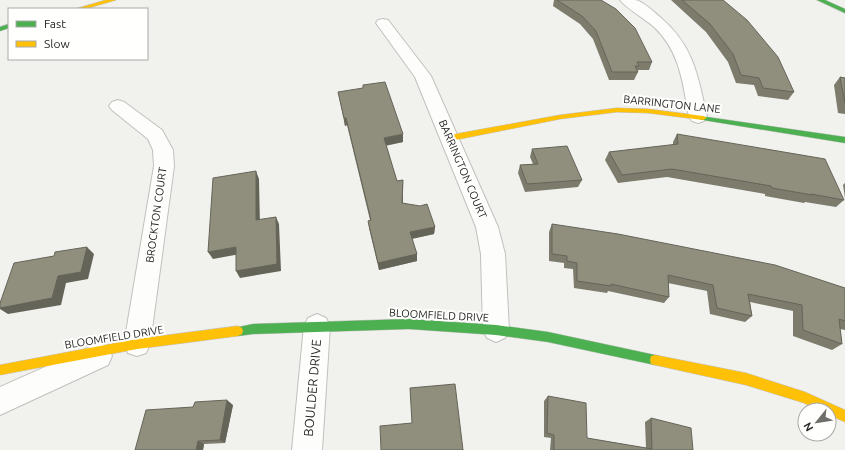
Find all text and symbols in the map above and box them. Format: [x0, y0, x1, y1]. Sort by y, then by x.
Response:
legend [8, 8, 148, 60]
text: Fast [44, 17, 66, 30]
text: Slow [44, 37, 70, 50]
street label: BARRINGTON LANE [623, 93, 721, 115]
street label: BARRINGTON COURT [437, 118, 489, 220]
street label: BROCKTON COURT [143, 166, 169, 264]
street label: BLOOMFIELD DRIVE [389, 306, 489, 324]
street label: BLOOMFIELD DRIVE [64, 323, 164, 351]
street label: BOULDER DRIVE [301, 339, 323, 437]
north arrow [797, 402, 837, 442]
text: N [801, 420, 816, 434]

